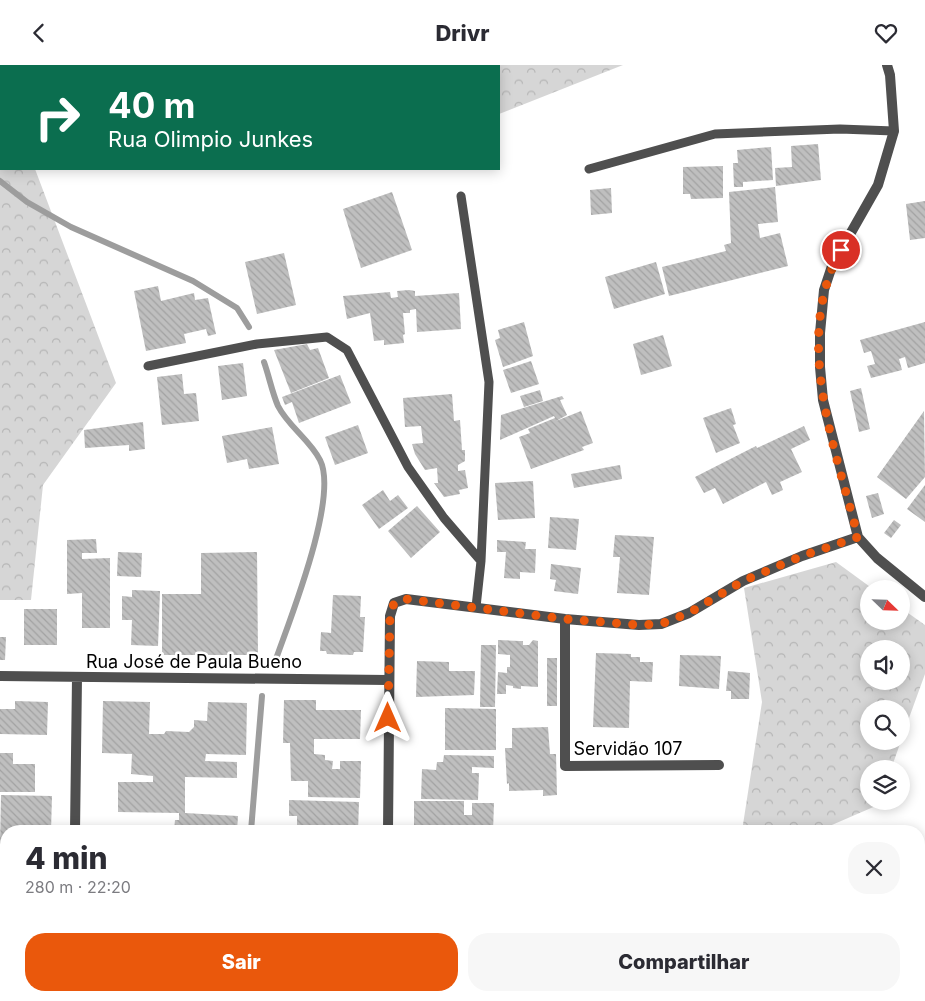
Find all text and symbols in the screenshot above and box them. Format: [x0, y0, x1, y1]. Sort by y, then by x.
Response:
icon: back [25, 19, 53, 47]
icon: heart [872, 19, 900, 47]
text: Drivr [435, 20, 490, 46]
text: 40 m [108, 84, 196, 126]
icon: right [25, 85, 90, 150]
text: Rua Olimpio Junkes [108, 126, 313, 152]
pin [820, 229, 862, 271]
icon: arrive [827, 236, 855, 264]
north arrow [860, 580, 910, 630]
map controls [860, 580, 910, 810]
button: sound [860, 640, 910, 690]
street label: Rua José de Paula Bueno [86, 651, 302, 672]
position arrow [361, 691, 413, 743]
button: search [860, 700, 910, 750]
street label: Servidão 107 [573, 738, 683, 759]
button: layers [860, 760, 910, 810]
text: 4 min [25, 840, 108, 876]
button: close [848, 842, 900, 894]
text: 280 m · 22:20 [25, 877, 131, 897]
button: Sair [25, 933, 458, 991]
button: Compartilhar [468, 933, 900, 991]

